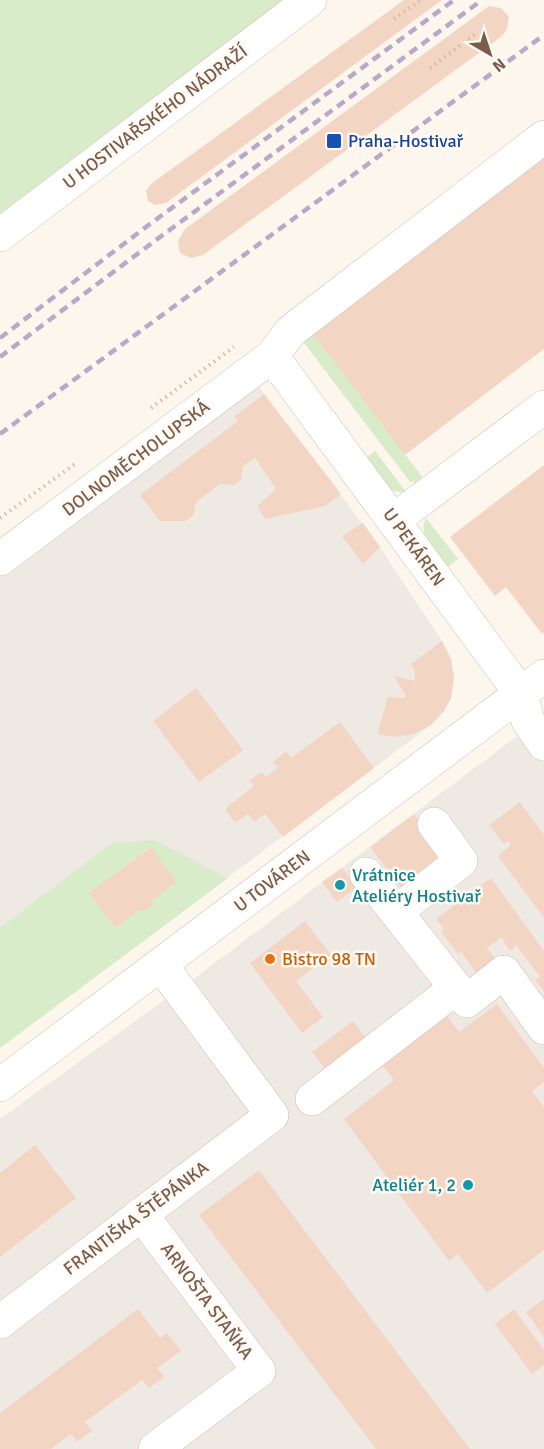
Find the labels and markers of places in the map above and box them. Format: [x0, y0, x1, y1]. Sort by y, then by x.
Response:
place label: Praha-Hostivař [348, 130, 464, 152]
marker: Praha-Hostivař [325, 132, 343, 150]
place label: Vrátnice Ateliéry Hostivař [352, 864, 481, 907]
marker: Vrátnice Ateliéry Hostivař [333, 878, 347, 892]
place label: Bistro 98 TN [282, 948, 376, 970]
marker: Bistro 98 TN [263, 952, 277, 966]
place label: Ateliér 1, 2 [372, 1174, 456, 1196]
marker: Ateliér 1, 2 [461, 1178, 475, 1192]

